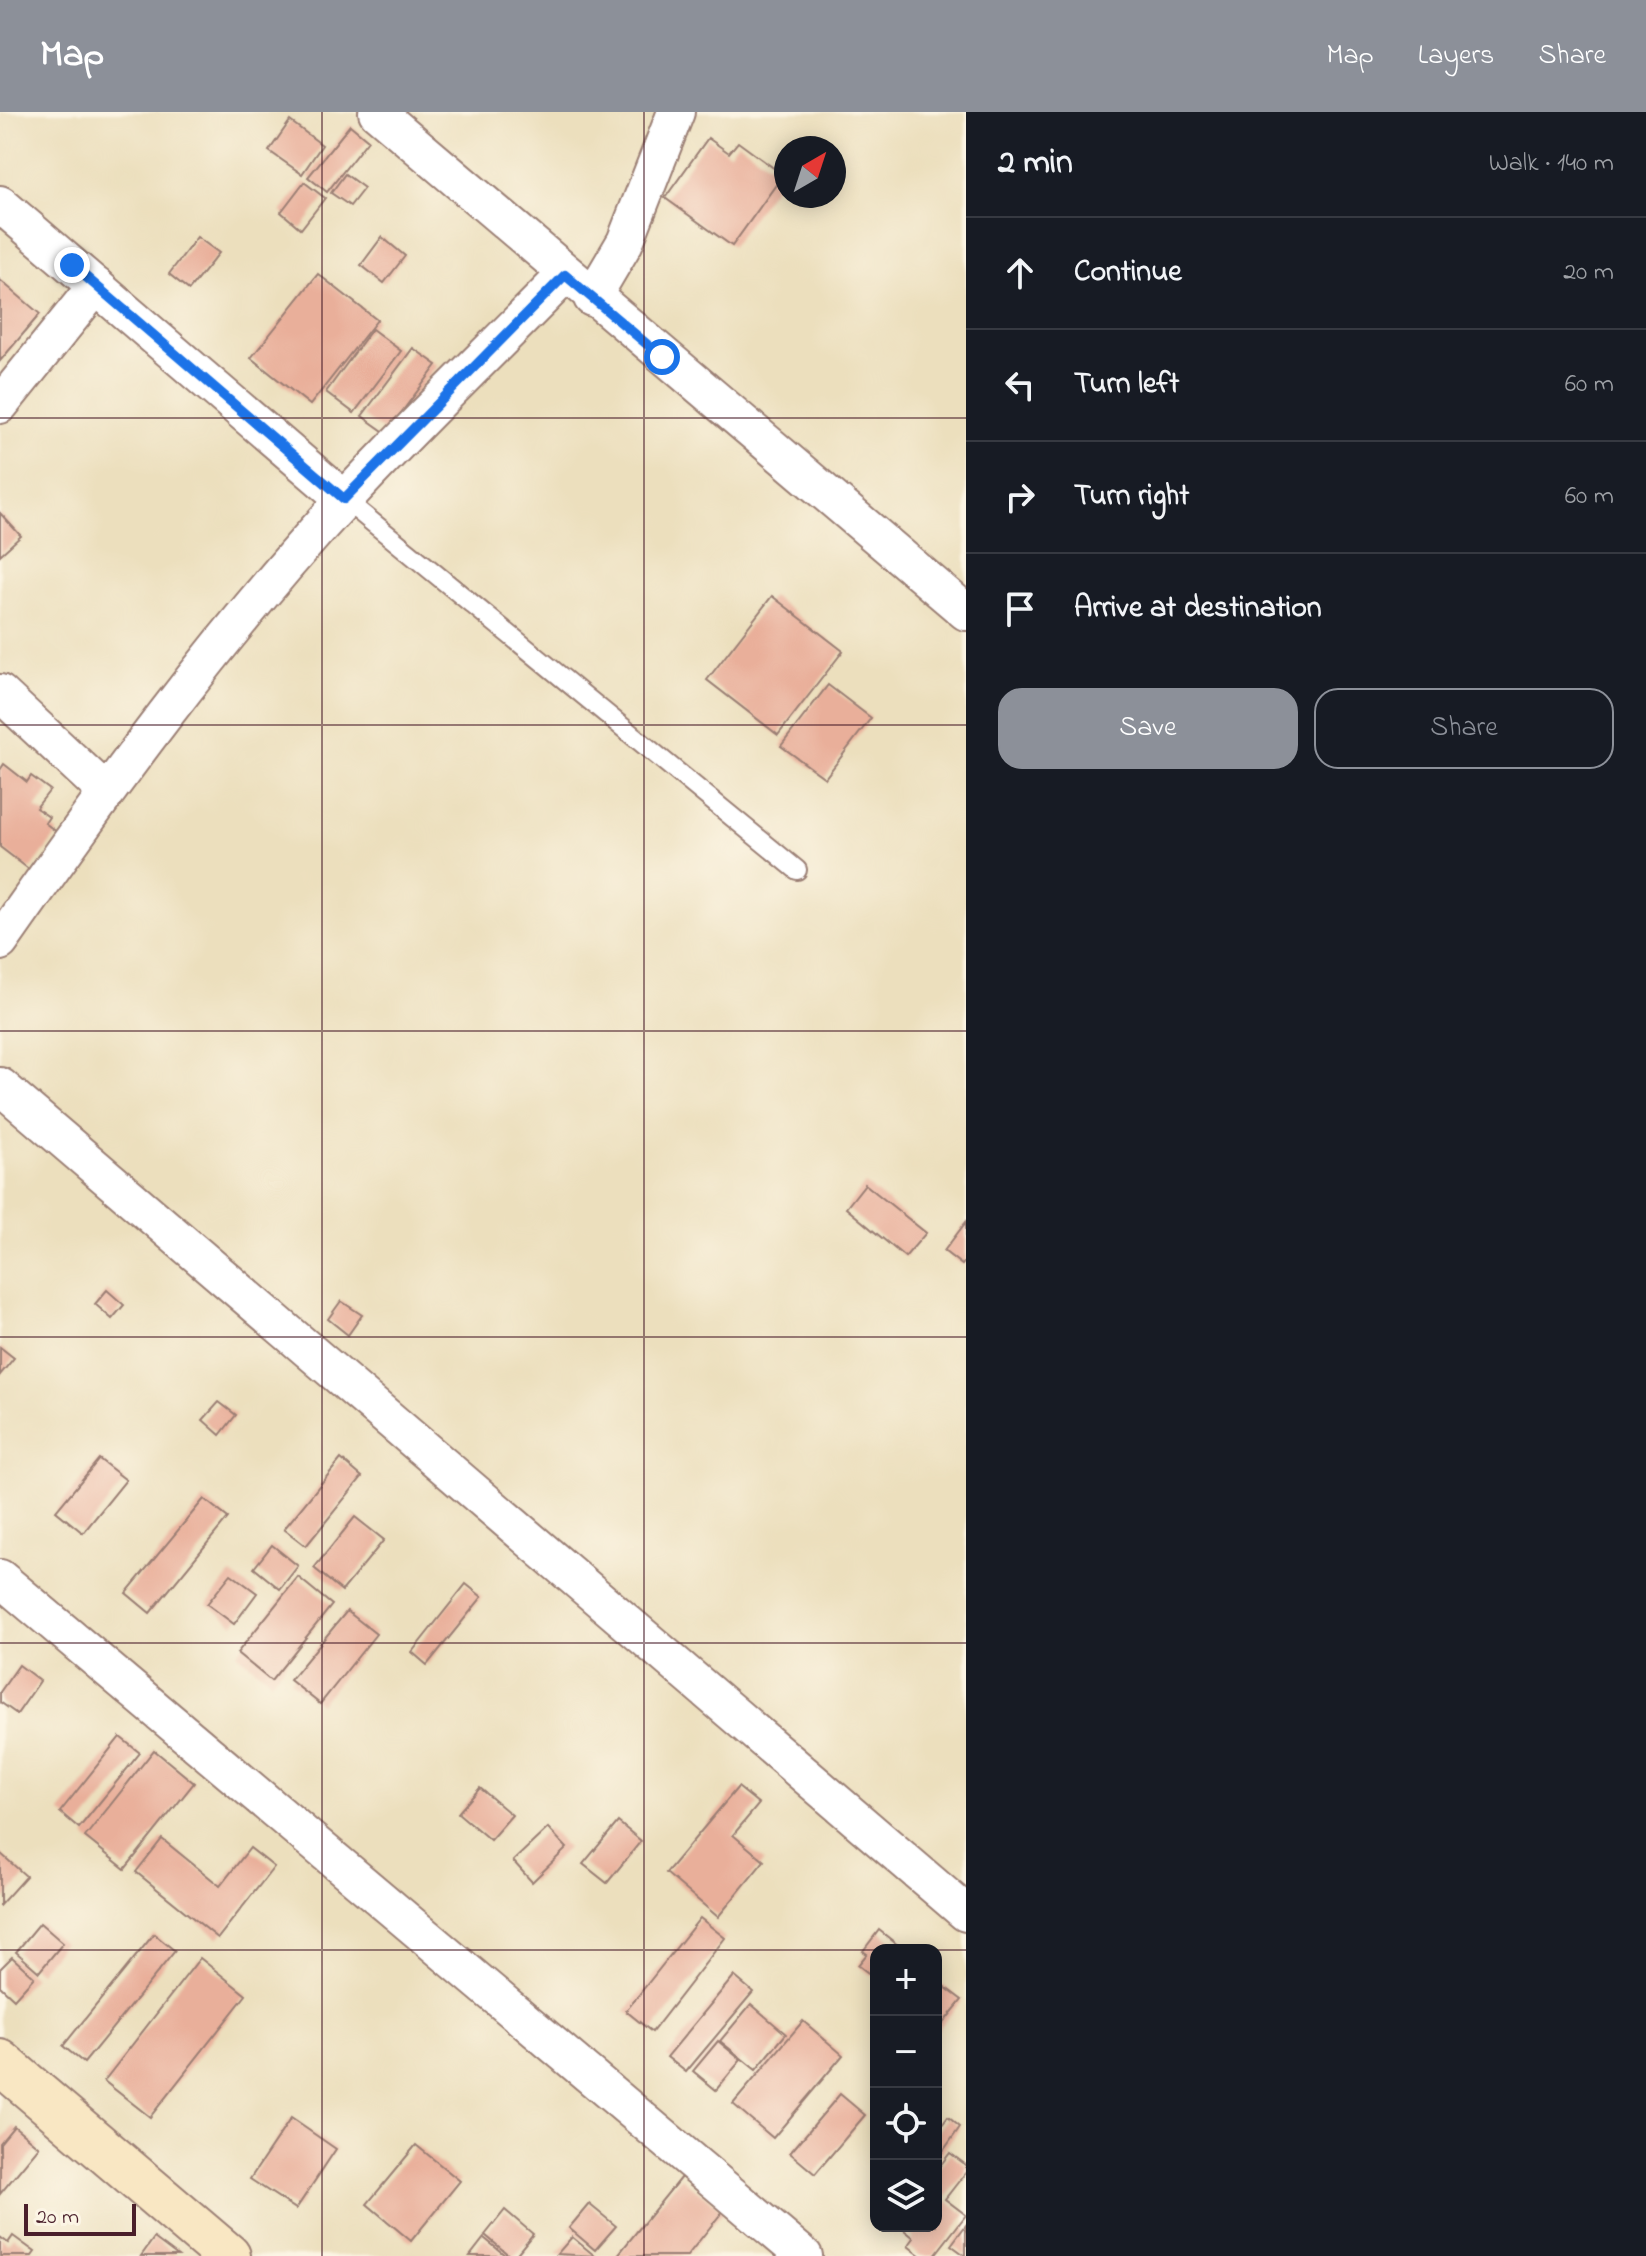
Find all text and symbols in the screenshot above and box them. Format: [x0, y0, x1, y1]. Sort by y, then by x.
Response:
text: Map [40, 28, 104, 84]
text: Map [1326, 36, 1374, 77]
text: Layers [1418, 36, 1494, 77]
text: Share [1538, 36, 1606, 77]
north arrow [774, 136, 846, 208]
text: 2 min [998, 139, 1073, 189]
text: Walk · 140 m [1489, 145, 1614, 183]
route end [54, 247, 90, 283]
icon: ahead [998, 251, 1042, 295]
text: Continue [1074, 251, 1182, 295]
text: 20 m [1563, 254, 1614, 292]
route start [644, 339, 680, 375]
icon: left [998, 363, 1042, 407]
text: Turn left [1074, 363, 1179, 407]
text: 60 m [1565, 366, 1614, 404]
icon: right [998, 475, 1042, 519]
text: Turn right [1074, 475, 1189, 519]
text: 60 m [1565, 478, 1614, 516]
icon: arrive [998, 587, 1042, 631]
text: Arrive at destination [1074, 587, 1322, 631]
button: Save [998, 688, 1298, 769]
button: Share [1314, 688, 1614, 769]
map controls [870, 1944, 942, 2232]
button: + [870, 1944, 942, 2016]
button: − [870, 2016, 942, 2088]
button: locate [870, 2088, 942, 2160]
button: layers [870, 2160, 942, 2232]
scale bar [24, 2200, 136, 2236]
text: 20 m [36, 2202, 79, 2234]

